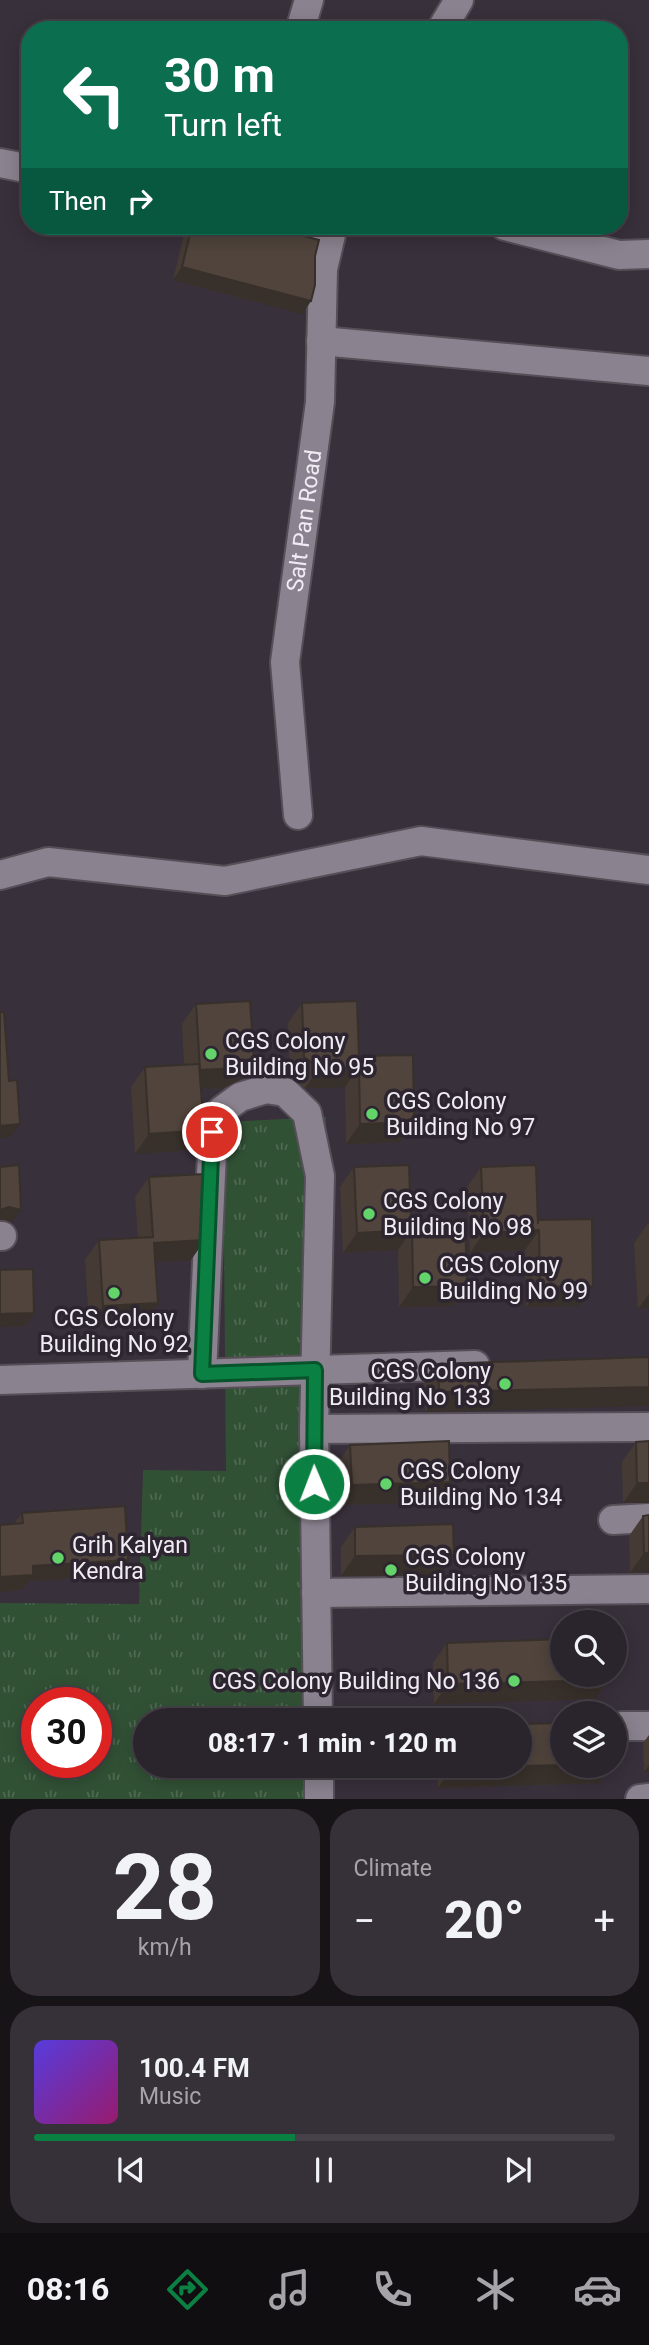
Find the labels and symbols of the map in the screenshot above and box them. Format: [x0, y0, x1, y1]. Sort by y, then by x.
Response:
street label: Salt Pan Road [282, 448, 327, 594]
place label: CGS Colony Building No 95 [225, 1028, 374, 1081]
marker: CGS Colony Building No 95 [203, 1046, 219, 1062]
place label: CGS Colony Building No 97 [386, 1088, 535, 1141]
pin [182, 1102, 242, 1162]
marker: CGS Colony Building No 97 [364, 1106, 380, 1122]
place label: CGS Colony Building No 98 [383, 1188, 532, 1241]
marker: CGS Colony Building No 98 [361, 1206, 377, 1222]
place label: CGS Colony Building No 99 [439, 1252, 588, 1305]
marker: CGS Colony Building No 99 [417, 1270, 433, 1286]
marker: CGS Colony Building No 92 [106, 1285, 122, 1301]
place label: CGS Colony Building No 92 [39, 1305, 189, 1358]
place label: CGS Colony Building No 133 [329, 1358, 491, 1411]
marker: CGS Colony Building No 133 [497, 1376, 513, 1392]
position arrow [277, 1447, 351, 1521]
place label: CGS Colony Building No 134 [400, 1458, 562, 1511]
marker: CGS Colony Building No 134 [378, 1476, 394, 1492]
place label: Grih Kalyan Kendra [72, 1532, 188, 1585]
place label: CGS Colony Building No 135 [405, 1544, 567, 1597]
marker: Grih Kalyan Kendra [50, 1550, 66, 1566]
marker: CGS Colony Building No 135 [383, 1562, 399, 1578]
place label: CGS Colony Building No 136 [212, 1668, 500, 1695]
marker: CGS Colony Building No 136 [506, 1673, 522, 1689]
speed limit sign: 30 [21, 1687, 112, 1778]

